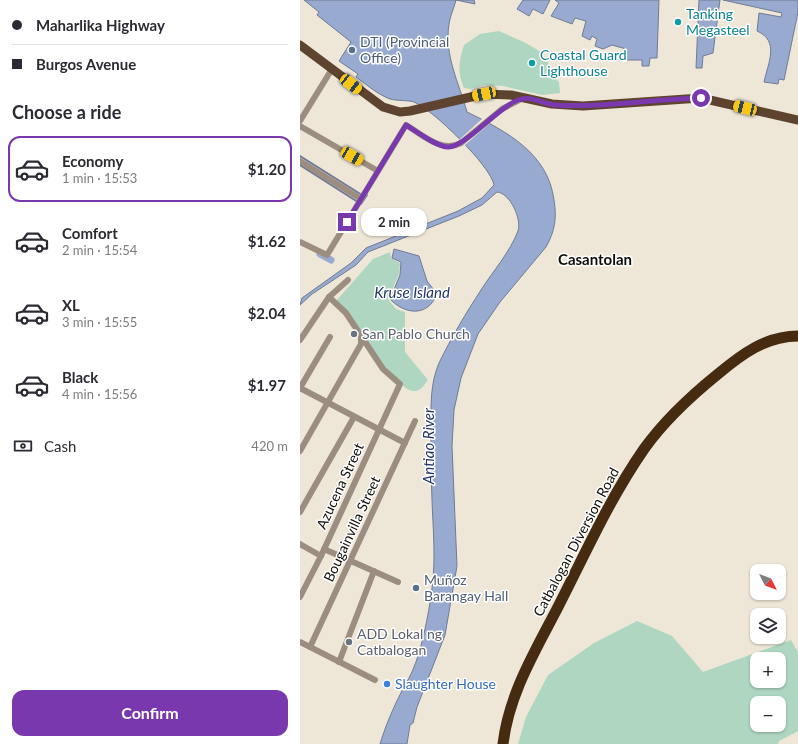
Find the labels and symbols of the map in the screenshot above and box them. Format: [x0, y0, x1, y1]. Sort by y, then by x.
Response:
place label: Tanking Megasteel [686, 5, 750, 38]
marker: Tanking Megasteel [673, 17, 683, 27]
place label: DTI (Provincial Office) [360, 33, 449, 66]
marker: DTI (Provincial Office) [347, 45, 357, 55]
place label: Coastal Guard Lighthouse [540, 46, 627, 79]
marker: Coastal Guard Lighthouse [527, 58, 537, 68]
car [338, 72, 364, 96]
car [471, 86, 497, 102]
route start [692, 89, 710, 107]
car [732, 99, 758, 117]
car [339, 145, 365, 167]
callout: 2 min [361, 208, 427, 236]
route end [338, 213, 356, 231]
district label: Casantolan [558, 250, 632, 268]
water label: Kruse Island [374, 283, 450, 301]
place label: San Pablo Church [362, 325, 470, 342]
marker: San Pablo Church [349, 329, 359, 339]
water label: Antiao River [419, 407, 437, 485]
street label: Azucena Street [312, 440, 367, 531]
street label: Catbalogan Diversion Road [529, 464, 622, 619]
street label: Bougainvilla Street [320, 473, 383, 584]
north arrow [750, 564, 786, 600]
place label: Muñoz Barangay Hall [424, 571, 508, 604]
marker: Muñoz Barangay Hall [411, 583, 421, 593]
place label: ADD Lokal ng Catbalogan [357, 625, 442, 658]
marker: ADD Lokal ng Catbalogan [344, 637, 354, 647]
place label: Slaughter House [395, 675, 496, 692]
marker: Slaughter House [382, 679, 392, 689]

